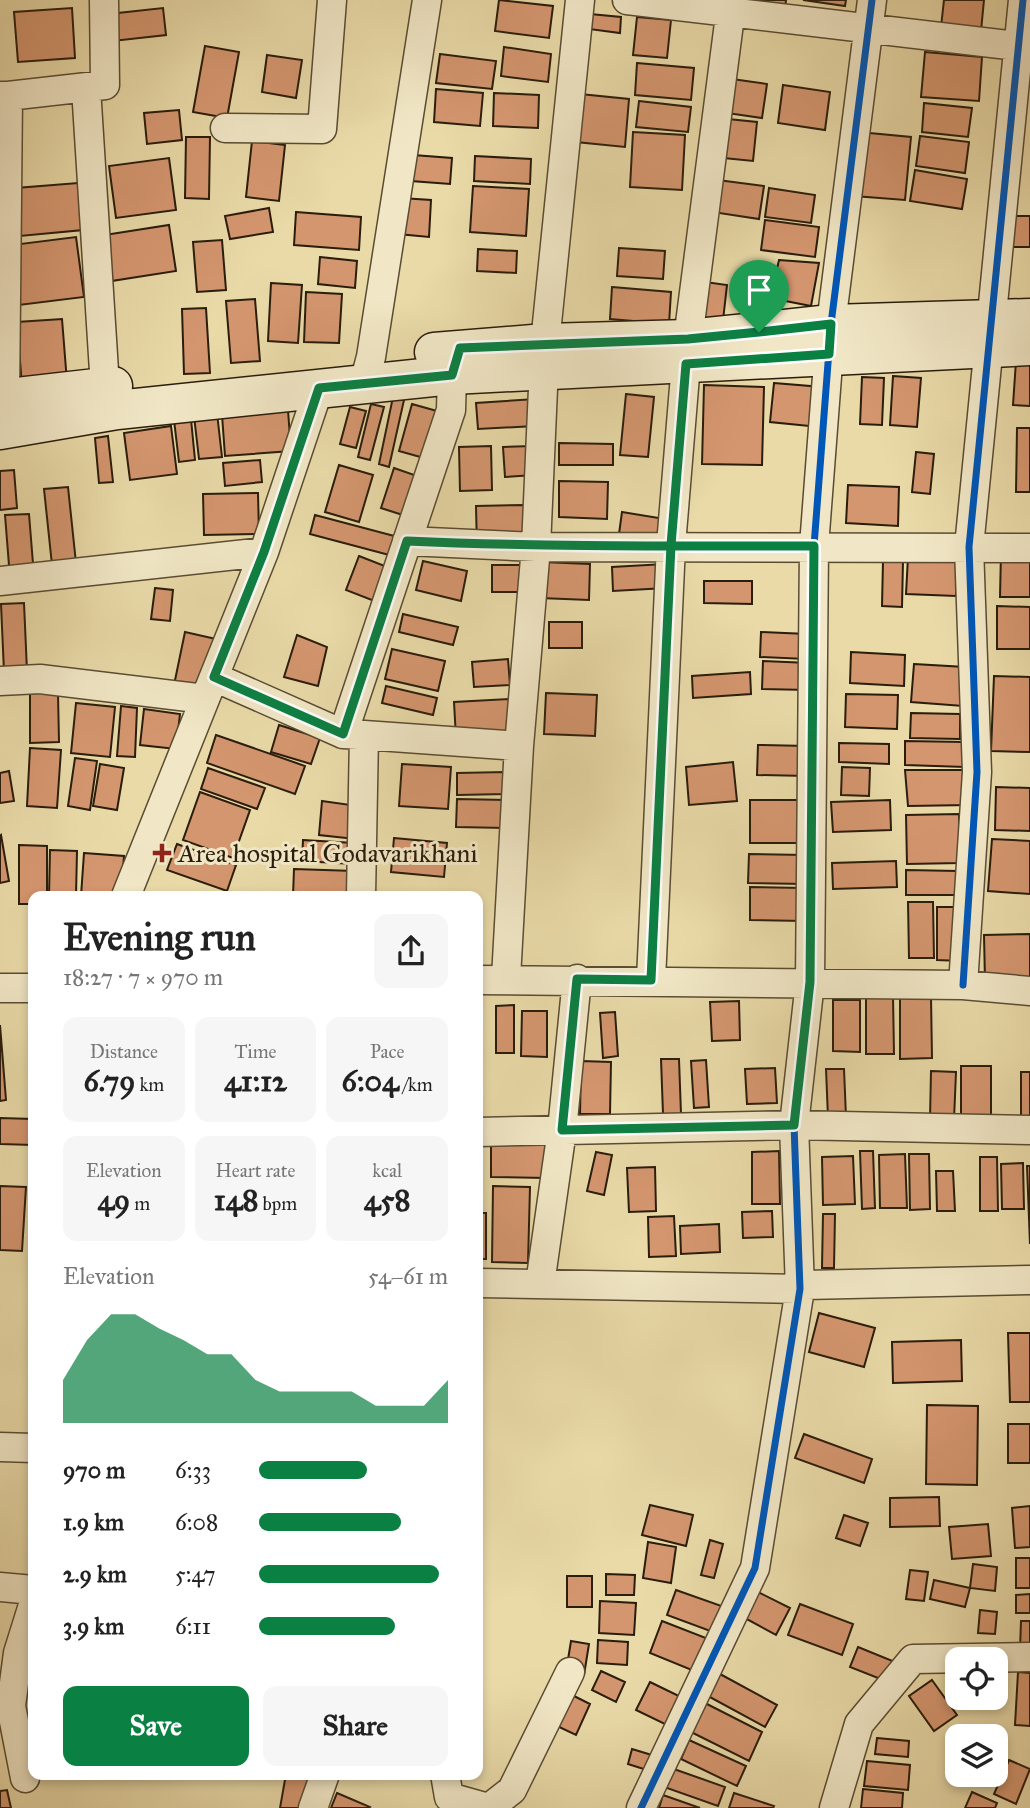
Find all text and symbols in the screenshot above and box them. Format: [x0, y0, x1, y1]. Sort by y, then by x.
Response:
pin [729, 260, 789, 332]
icon: arrive [740, 271, 778, 309]
place label: Area hospital Godavarikhani [177, 837, 478, 869]
marker: Area hospital Godavarikhani [152, 843, 172, 863]
text: Evening run [63, 914, 256, 960]
button: share [374, 914, 448, 988]
text: 18:27 · 7 × 970 m [63, 963, 223, 991]
text: Distance [90, 1040, 158, 1063]
text: Time [234, 1040, 277, 1063]
text: Pace [370, 1040, 404, 1063]
text: 6.79 [83, 1063, 135, 1099]
text: 41:12 [224, 1063, 287, 1099]
text: 6:04 [342, 1063, 399, 1099]
text: km [135, 1073, 164, 1096]
text: /km [399, 1073, 433, 1096]
text: Elevation [86, 1159, 162, 1182]
text: Heart rate [216, 1159, 295, 1182]
text: kcal [372, 1159, 402, 1182]
text: 49 [97, 1182, 130, 1218]
text: 148 [214, 1182, 258, 1218]
text: 458 [364, 1182, 410, 1218]
text: m [130, 1192, 150, 1215]
text: bpm [258, 1192, 297, 1215]
text: Elevation [63, 1262, 154, 1290]
text: 54–61 m [368, 1262, 448, 1290]
text: 970 m [63, 1456, 125, 1484]
text: 6:33 [175, 1456, 211, 1484]
text: 1.9 km [63, 1508, 124, 1536]
text: 6:08 [175, 1508, 218, 1536]
text: 2.9 km [63, 1560, 127, 1588]
text: 5:47 [175, 1560, 216, 1588]
text: 3.9 km [63, 1612, 124, 1640]
text: 6:11 [175, 1612, 211, 1640]
map controls [945, 1647, 1008, 1787]
button: locate [945, 1647, 1008, 1710]
button: Save [63, 1686, 249, 1766]
button: Share [263, 1686, 448, 1766]
button: layers [945, 1724, 1008, 1787]

